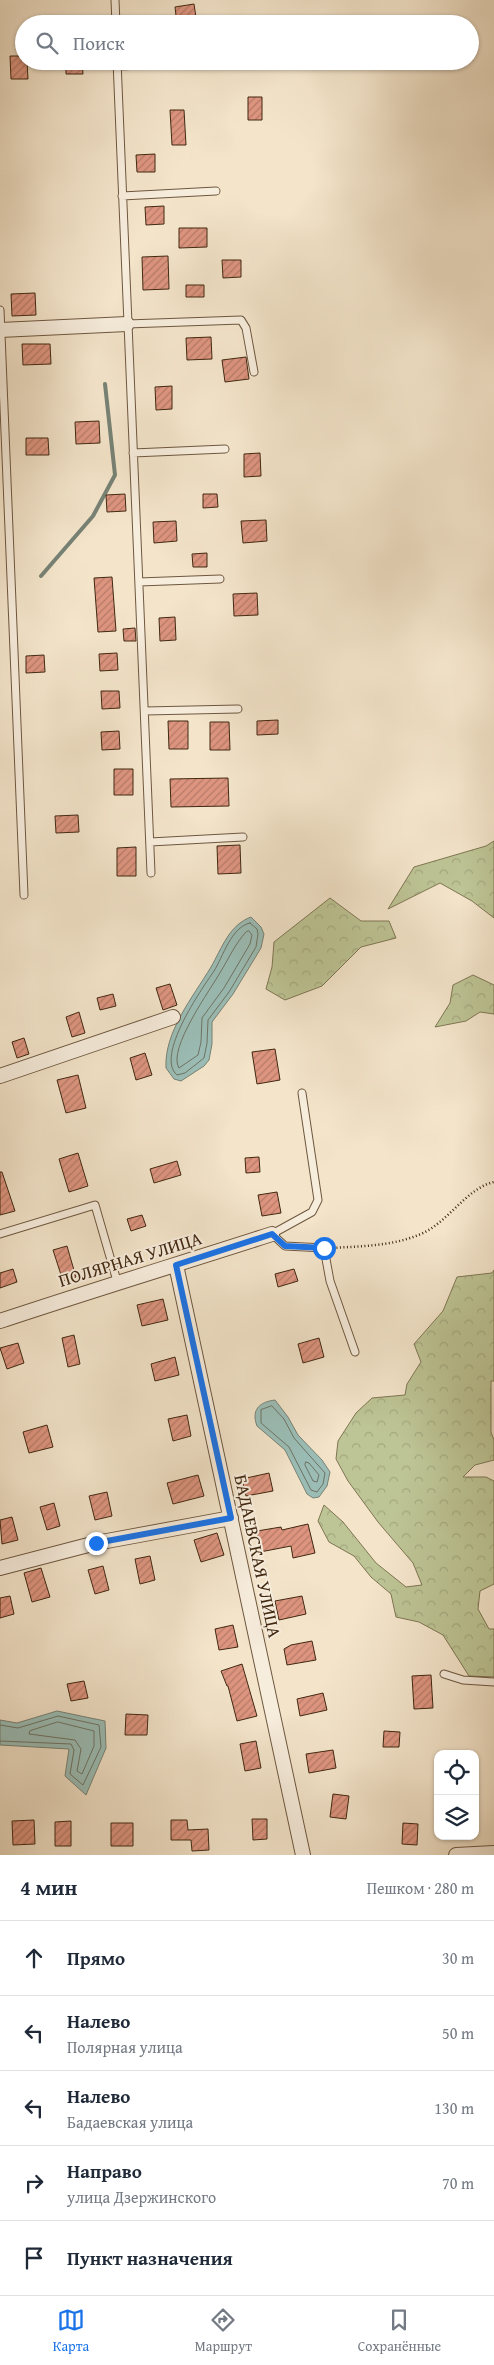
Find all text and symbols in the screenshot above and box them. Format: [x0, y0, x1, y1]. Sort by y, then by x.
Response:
search box [15, 15, 479, 70]
icon: search [33, 29, 61, 57]
text: Поиск [73, 29, 125, 57]
street label: ПОЛЯРНАЯ УЛИЦА [55, 1224, 205, 1294]
route start [313, 1237, 336, 1260]
street label: БАДАЕВСКАЯ УЛИЦА [228, 1472, 288, 1640]
route end [85, 1532, 108, 1555]
map controls [434, 1750, 479, 1840]
button: locate [434, 1750, 479, 1795]
button: layers [434, 1795, 479, 1840]
text: 4 мин [20, 1872, 77, 1903]
text: Пешком · 280 m [367, 1876, 474, 1900]
icon: ahead [20, 1944, 48, 1972]
text: Прямо [67, 1944, 125, 1972]
text: 30 m [442, 1946, 474, 1970]
text: Налево [67, 2007, 130, 2035]
icon: left [20, 2019, 48, 2047]
text: 50 m [442, 2021, 474, 2045]
text: Полярная улица [67, 2035, 183, 2059]
text: Налево [67, 2082, 130, 2110]
icon: left [20, 2094, 48, 2122]
text: 130 m [434, 2096, 474, 2120]
text: Бадаевская улица [67, 2110, 193, 2134]
text: Направо [67, 2157, 142, 2185]
icon: right [20, 2169, 48, 2197]
text: 70 m [442, 2171, 474, 2195]
text: улица Дзержинского [67, 2185, 216, 2209]
icon: arrive [20, 2244, 48, 2272]
text: Пункт назначения [67, 2244, 233, 2272]
tab: Карта [53, 2306, 89, 2356]
tab: Маршрут [195, 2306, 252, 2356]
tab: Сохранённые [358, 2306, 441, 2356]

